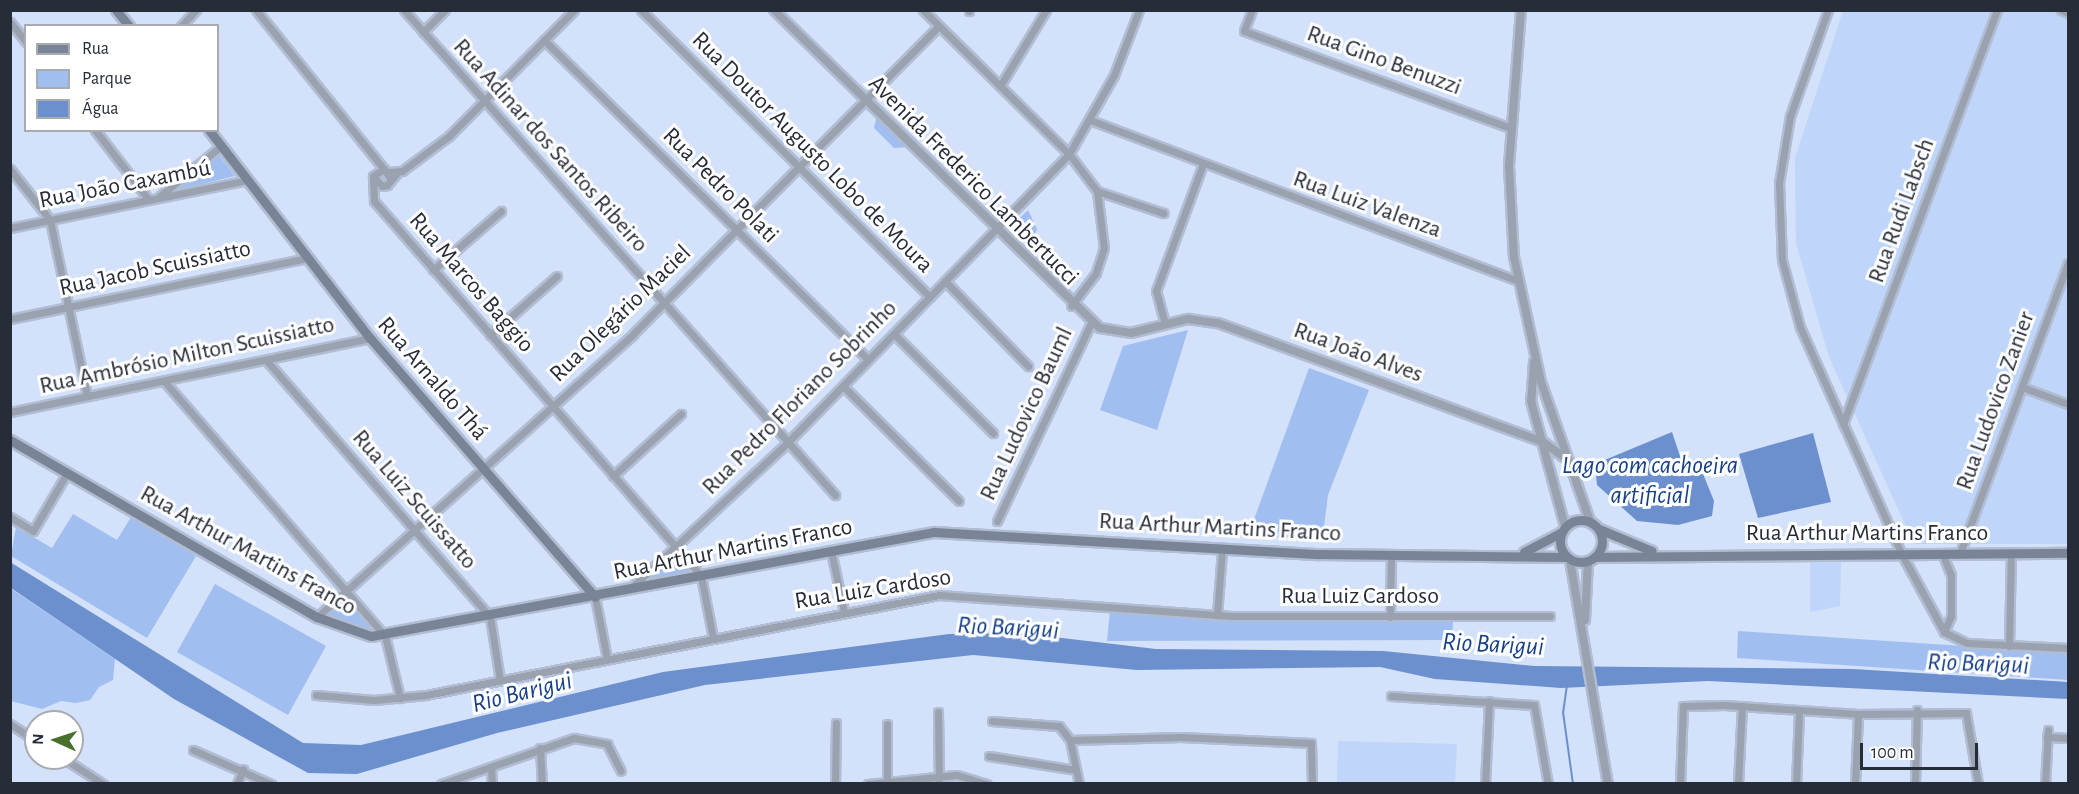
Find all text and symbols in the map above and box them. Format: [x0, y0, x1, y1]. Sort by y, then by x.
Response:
street label: Rua Gino Benuzzi [1303, 20, 1465, 102]
legend [24, 24, 219, 132]
street label: Rua Doutor Augusto Lobo de Moura [685, 26, 939, 280]
street label: Rua Adinar dos Santos Ribeiro [446, 33, 654, 259]
text: Rua [82, 40, 109, 58]
text: Parque [82, 70, 131, 88]
street label: Avenida Frederico Lambertucci [862, 70, 1084, 292]
text: Água [82, 100, 119, 118]
street label: Rua Pedro Polati [656, 122, 784, 250]
street label: Rua Rudi Labsch [1863, 135, 1941, 287]
street label: Rua João Caxambú [37, 154, 213, 216]
street label: Rua Luiz Valenza [1289, 165, 1445, 245]
street label: Rua Marcos Baggio [402, 207, 540, 359]
street label: Rua Jacob Scuissiatto [57, 235, 253, 303]
street label: Rua Olegário Maciel [544, 239, 698, 389]
street label: Rua Pedro Floriano Sobrinho [697, 295, 903, 501]
street label: Rua Ludovico Zanier [1950, 308, 2042, 494]
street label: Rua Ambrósio Milton Scuissiatto [37, 311, 337, 401]
street label: Rua Arnaldo Thá [371, 311, 493, 447]
street label: Rua João Alves [1290, 316, 1426, 390]
street label: Rua Ludovico Bauml [974, 323, 1080, 505]
street label: Rua Luiz Scuissatto [345, 424, 483, 576]
water label: Lago com cachoeira artificial [1562, 450, 1738, 512]
street label: Rua Arthur Martins Franco [135, 480, 361, 622]
street label: Rua Arthur Martins Franco [1098, 507, 1342, 549]
street label: Rua Arthur Martins Franco [611, 513, 855, 587]
street label: Rua Arthur Martins Franco [1746, 520, 1988, 548]
street label: Rua Luiz Cardoso [793, 563, 953, 617]
street label: Rua Luiz Cardoso [1281, 583, 1439, 611]
water label: Rio Barigui [956, 610, 1060, 646]
water label: Rio Barigui [1441, 627, 1545, 663]
water label: Rio Barigui [1927, 647, 2029, 681]
water label: Rio Barigui [469, 666, 575, 720]
north arrow [24, 710, 84, 770]
scale bar [1863, 731, 1982, 769]
text: N [30, 733, 46, 745]
text: 100 m [1871, 744, 1914, 762]

